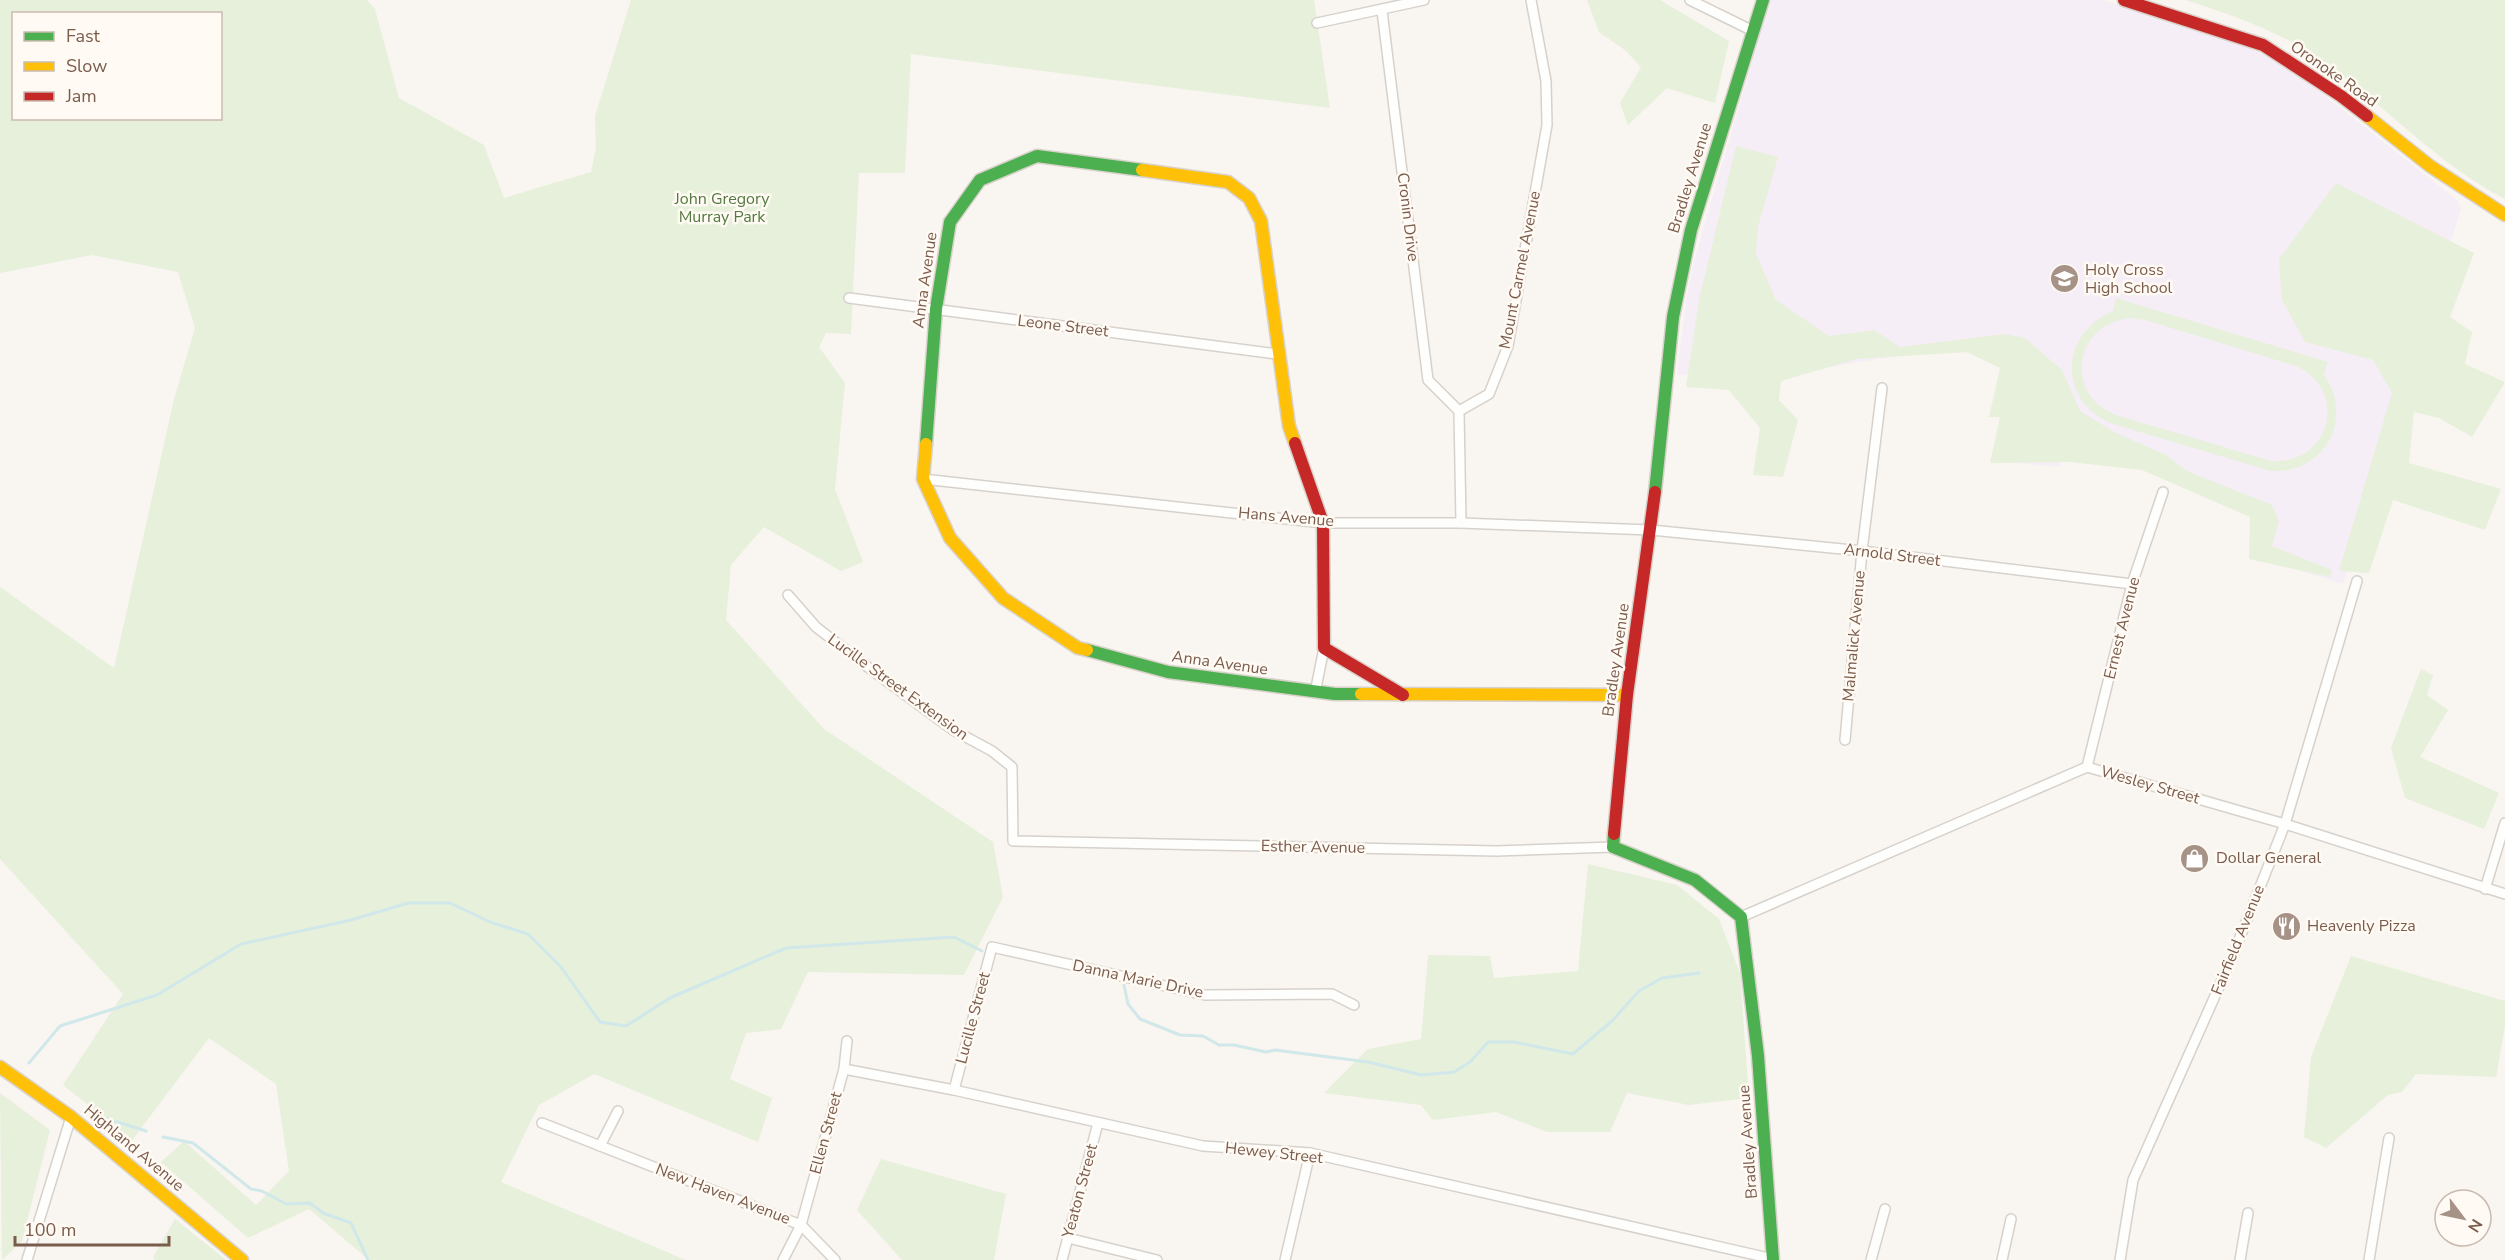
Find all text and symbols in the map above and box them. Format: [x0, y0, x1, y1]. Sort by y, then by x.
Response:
legend [12, 12, 222, 120]
text: Fast [66, 24, 101, 48]
street label: Oronoke Road [2286, 36, 2382, 112]
text: Slow [66, 54, 107, 78]
text: Jam [65, 84, 97, 108]
street label: Bradley Avenue [1663, 120, 1717, 236]
street label: Cronin Drive [1392, 171, 1424, 263]
park label: John Gregory Murray Park [674, 188, 770, 228]
street label: Mount Carmel Avenue [1494, 189, 1546, 351]
street label: Anna Avenue [907, 230, 943, 330]
place label: Holy Cross High School [2085, 259, 2173, 299]
school or university icon: Holy Cross High School [2048, 263, 2080, 295]
street label: Leone Street [1016, 310, 1110, 343]
street label: Hans Avenue [1237, 502, 1335, 532]
street label: Arnold Street [1842, 538, 1942, 572]
street label: Malmalick Avenue [1837, 570, 1871, 702]
street label: Ernest Avenue [2099, 575, 2145, 681]
street label: Bradley Avenue [1597, 602, 1635, 718]
street label: Lucille Street Extension [823, 629, 973, 745]
street label: Anna Avenue [1170, 645, 1270, 681]
street label: Wesley Street [2098, 760, 2202, 810]
street label: Esther Avenue [1261, 835, 1365, 859]
shop icon: Dollar General [2179, 842, 2211, 874]
place label: Dollar General [2216, 847, 2321, 869]
street label: Fairfield Avenue [2206, 882, 2270, 998]
restaurant icon: Heavenly Pizza [2270, 910, 2302, 942]
place label: Heavenly Pizza [2307, 915, 2416, 937]
street label: Danna Marie Drive [1071, 954, 1205, 1004]
street label: Lucille Street [950, 969, 996, 1066]
street label: Bradley Avenue [1733, 1084, 1763, 1200]
street label: Ellen Street [804, 1089, 848, 1176]
street label: Highland Avenue [79, 1100, 189, 1196]
street label: Hewey Street [1224, 1137, 1324, 1169]
street label: Yeaton Street [1057, 1141, 1103, 1241]
street label: New Haven Avenue [652, 1158, 794, 1230]
north arrow [2433, 1188, 2493, 1248]
scale bar [15, 1209, 170, 1247]
text: N [2462, 1215, 2487, 1236]
text: 100 m [24, 1218, 76, 1242]

